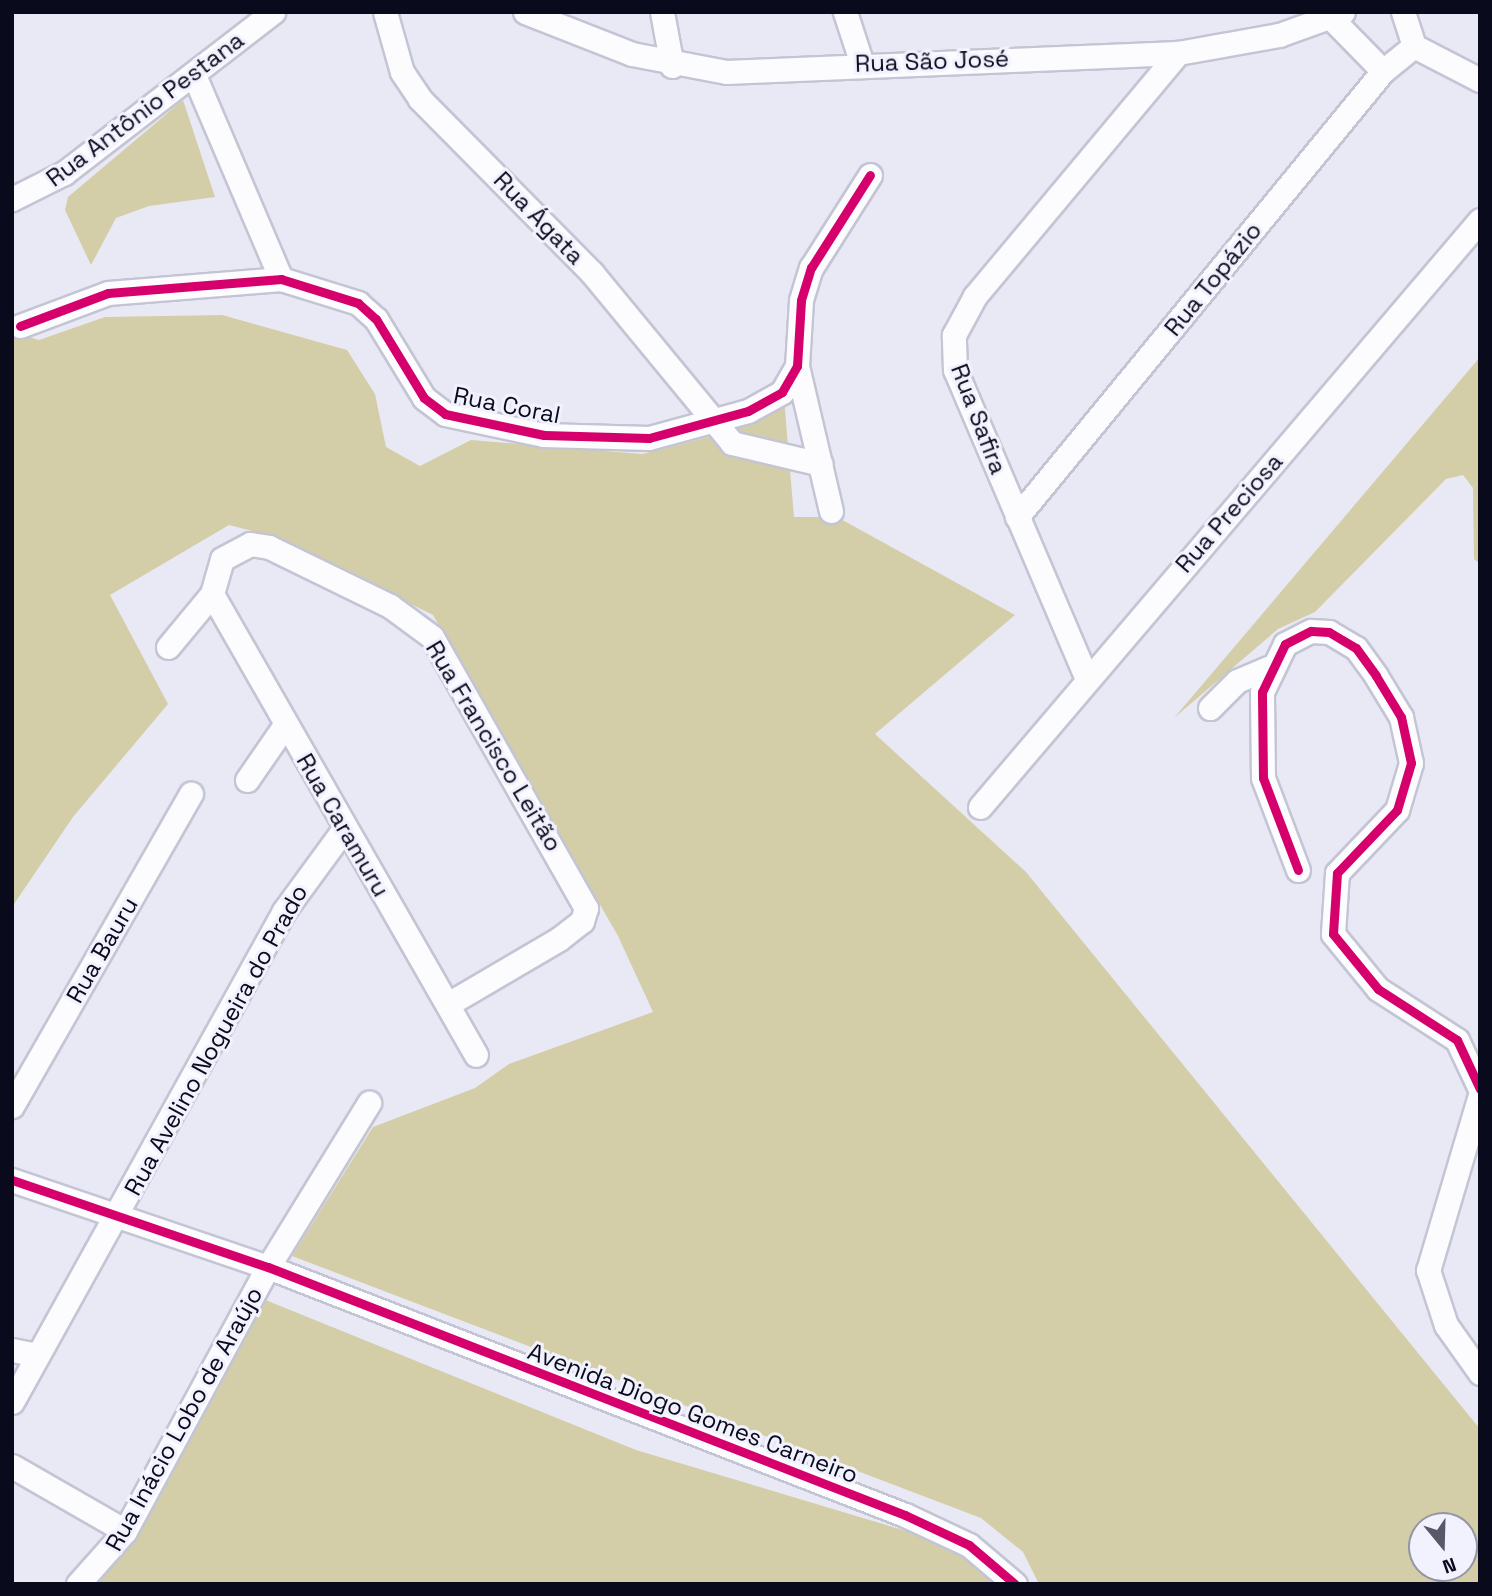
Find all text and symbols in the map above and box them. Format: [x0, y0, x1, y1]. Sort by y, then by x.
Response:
street label: Rua Antônio Pestana [40, 25, 250, 193]
street label: Rua São José [854, 44, 1010, 78]
street label: Rua Ágata [488, 166, 590, 270]
street label: Rua Topázio [1158, 216, 1268, 342]
street label: Rua Safira [945, 360, 1013, 478]
street label: Rua Coral [451, 381, 563, 429]
street label: Rua Preciosa [1169, 448, 1289, 578]
street label: Rua Francisco Leitão [420, 635, 568, 857]
street label: Rua Caramuru [290, 748, 396, 902]
street label: Rua Avelino Nogueira do Prado [118, 879, 314, 1201]
street label: Rua Bauru [60, 892, 144, 1008]
street label: Rua Inácio Lobo de Araújo [99, 1282, 269, 1556]
street label: Avenida Diogo Gomes Carneiro [524, 1337, 862, 1489]
north arrow [1408, 1512, 1478, 1582]
text: N [1439, 1552, 1459, 1579]

